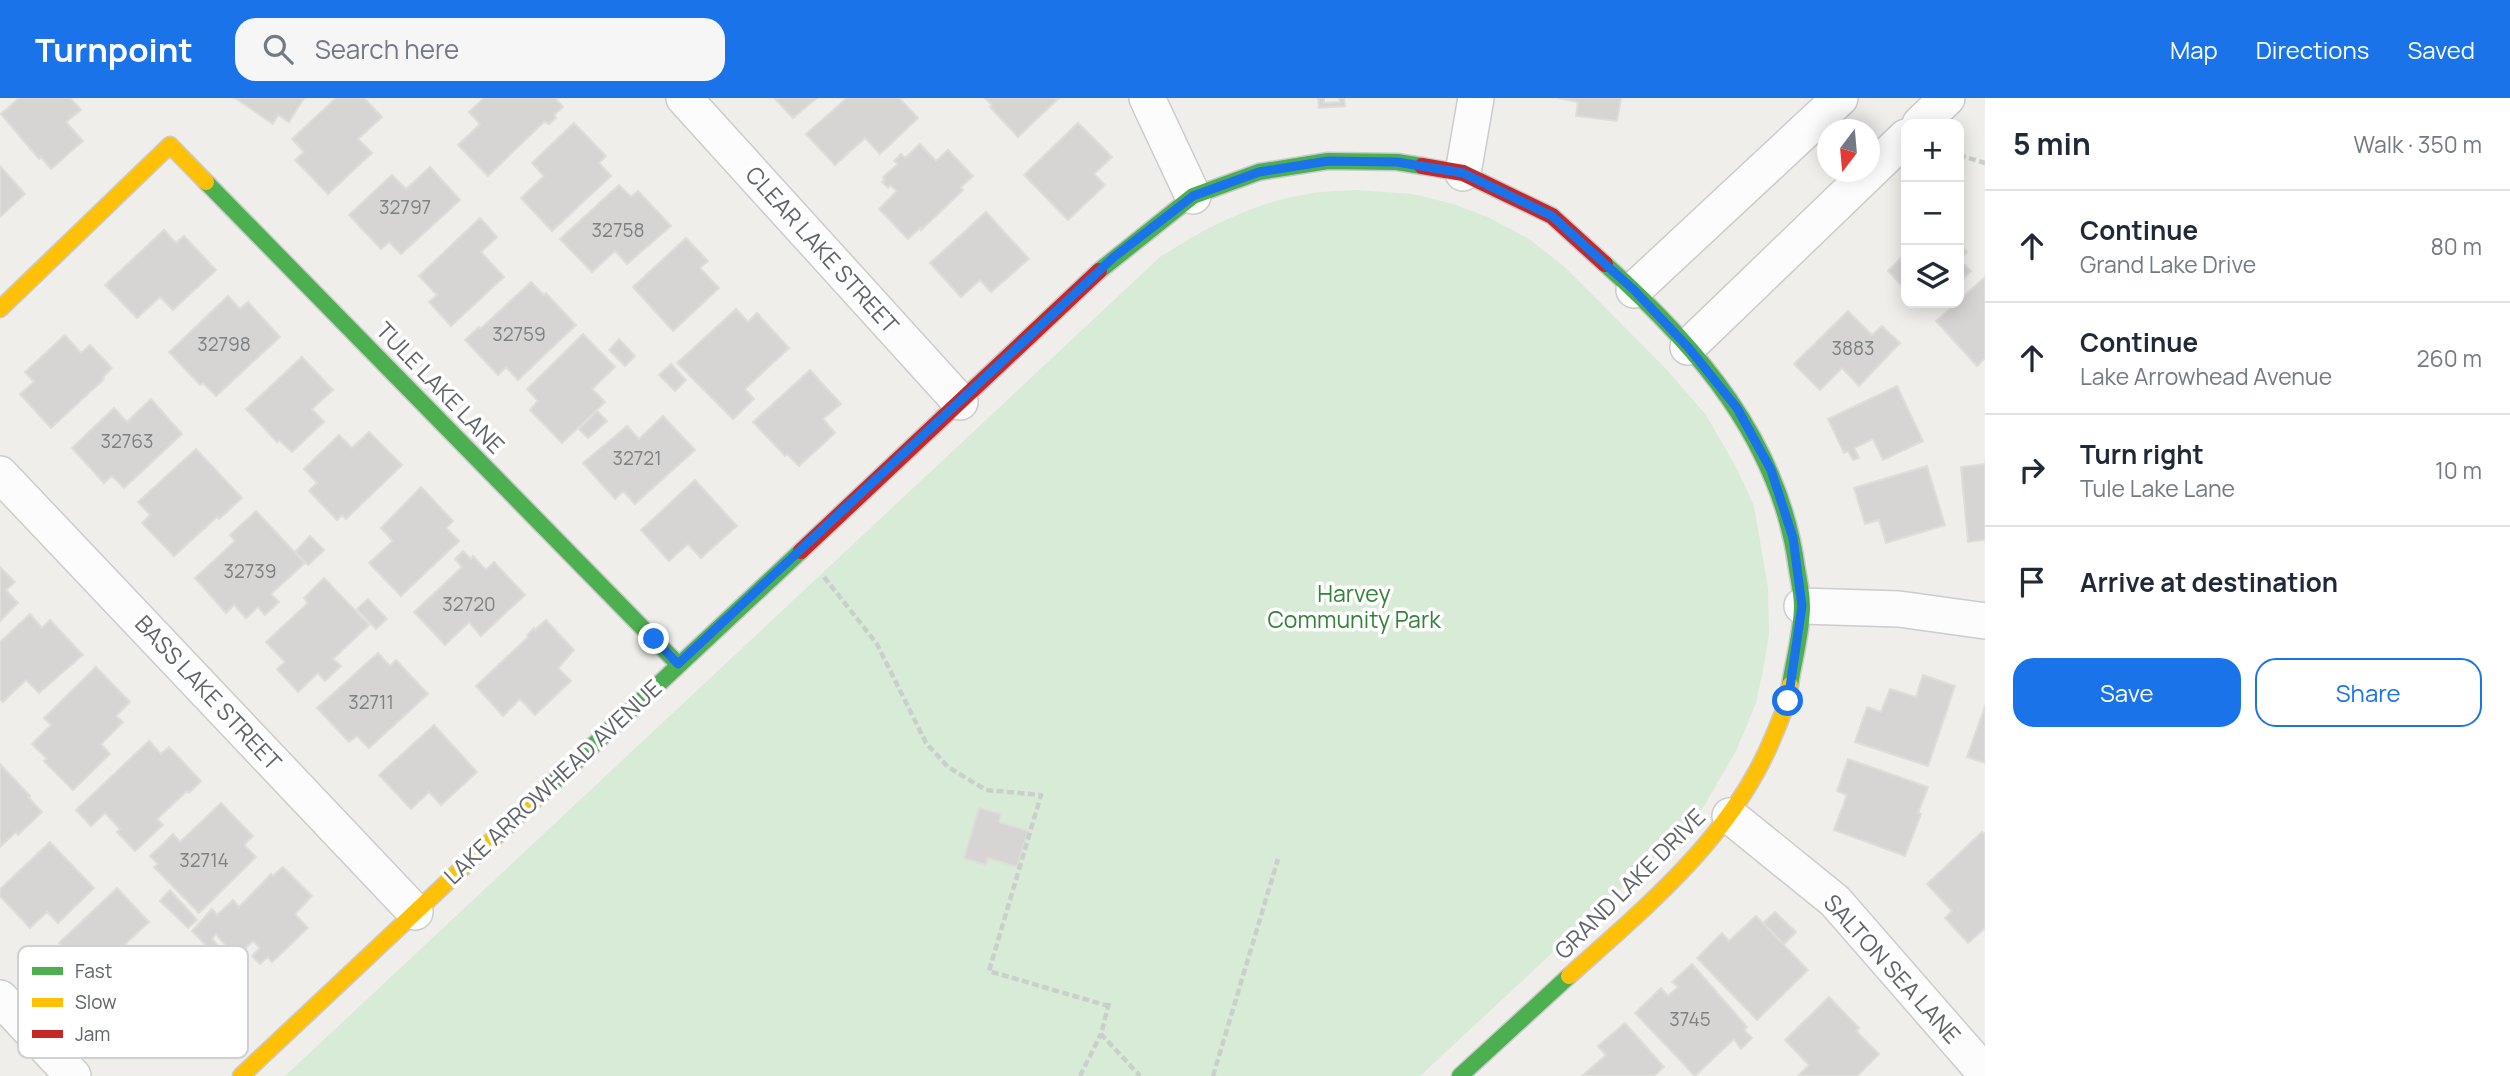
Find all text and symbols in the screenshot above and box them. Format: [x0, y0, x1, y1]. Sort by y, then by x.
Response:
search box [235, 18, 725, 81]
text: Turnpoint [35, 27, 193, 72]
icon: search [259, 30, 297, 68]
text: Search here [315, 31, 459, 67]
text: Map [2170, 33, 2218, 66]
text: Directions [2256, 33, 2369, 66]
text: Saved [2407, 33, 2475, 66]
north arrow [1817, 119, 1880, 182]
map controls [1901, 119, 1964, 308]
button: + [1901, 119, 1964, 182]
text: 5 min [2013, 123, 2091, 164]
text: Walk · 350 m [2353, 128, 2482, 160]
street label: CLEAR LAKE STREET [739, 159, 907, 340]
button: − [1901, 182, 1964, 245]
house number: 32797 [379, 194, 431, 220]
text: Continue [2080, 212, 2198, 248]
house number: 32758 [592, 217, 644, 243]
icon: ahead [2013, 227, 2051, 265]
text: 80 m [2431, 230, 2482, 262]
button: layers [1901, 245, 1964, 308]
text: Grand Lake Drive [2080, 248, 2256, 280]
street label: TULE LAKE LANE [369, 314, 512, 460]
house number: 32759 [492, 321, 546, 347]
text: Continue [2080, 324, 2198, 360]
house number: 32798 [197, 331, 251, 357]
house number: 3883 [1831, 335, 1875, 361]
icon: ahead [2013, 339, 2051, 377]
text: 260 m [2416, 342, 2482, 374]
text: Lake Arrowhead Avenue [2080, 360, 2332, 392]
house number: 32763 [100, 428, 154, 454]
text: Turn right [2080, 436, 2204, 472]
house number: 32721 [612, 445, 662, 471]
icon: right [2013, 451, 2051, 489]
text: 10 m [2435, 454, 2482, 486]
text: Tule Lake Lane [2080, 472, 2235, 504]
house number: 32739 [223, 558, 277, 584]
icon: arrive [2013, 563, 2051, 601]
text: Arrive at destination [2080, 564, 2338, 600]
park label: Harvey Community Park [1267, 577, 1441, 635]
house number: 32720 [442, 591, 496, 617]
street label: BASS LAKE STREET [128, 608, 289, 777]
route end [638, 623, 669, 654]
button: Save [2013, 658, 2241, 727]
button: Share [2255, 658, 2482, 727]
street label: LAKE ARROWHEAD AVENUE [436, 672, 668, 891]
route start [1772, 685, 1803, 716]
house number: 32711 [348, 689, 394, 715]
street label: GRAND LAKE DRIVE [1547, 801, 1712, 966]
house number: 32714 [179, 847, 229, 873]
street label: SALTON SEA LANE [1817, 887, 1968, 1050]
legend [18, 946, 248, 1058]
text: Fast [75, 958, 112, 984]
text: Slow [75, 989, 117, 1015]
house number: 3745 [1669, 1006, 1711, 1032]
text: Jam [75, 1021, 110, 1047]

